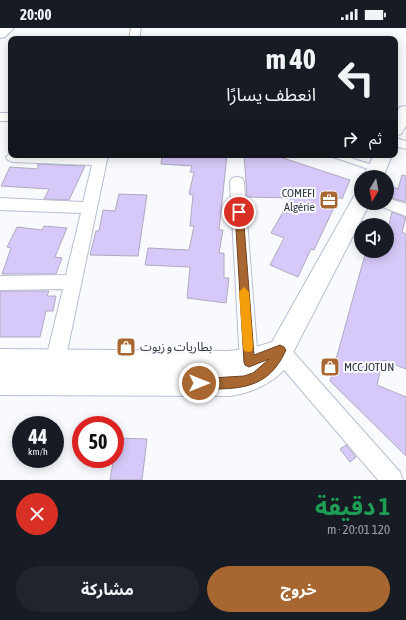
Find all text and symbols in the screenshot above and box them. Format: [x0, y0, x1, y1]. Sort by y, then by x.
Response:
text: 20:00 [20, 6, 51, 23]
text: 40 m [266, 43, 316, 75]
icon: left [330, 52, 382, 104]
text: انعطف يسارًا [226, 84, 316, 105]
icon: right [339, 128, 361, 150]
text: ثم [369, 130, 382, 147]
north arrow [354, 170, 394, 210]
map controls [354, 170, 394, 258]
place label: COMEFI Algérie [282, 186, 315, 214]
office icon: COMEFI Algérie [318, 189, 340, 211]
pin [222, 195, 256, 229]
icon: arrive [228, 201, 250, 223]
button: sound [354, 218, 394, 258]
shop icon: بطاريات و زيوت [115, 336, 137, 358]
place label: بطاريات و زيوت [140, 340, 212, 354]
shop icon: MCC JOTUN [319, 356, 341, 378]
place label: MCC JOTUN [344, 360, 394, 374]
position arrow [178, 362, 220, 404]
speed limit sign: 50 [72, 416, 124, 468]
text: 44 [29, 425, 47, 448]
text: km/h [28, 446, 48, 457]
button: close [16, 493, 58, 535]
text: 1 دقيقة [315, 493, 390, 520]
text: 120 m · 20:01 [327, 522, 390, 537]
button: مشاركة [16, 566, 199, 612]
button: خروج [207, 566, 390, 612]

